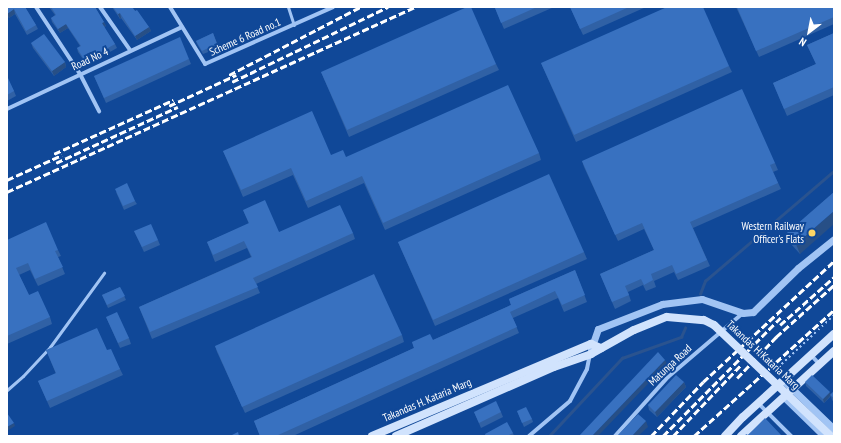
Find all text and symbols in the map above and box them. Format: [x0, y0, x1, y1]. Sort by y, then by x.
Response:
north arrow [789, 12, 829, 52]
street label: Scheme 6 Road no.1 [207, 15, 283, 59]
text: N [796, 35, 809, 50]
street label: Road No 4 [70, 45, 110, 73]
place label: Western Railway Officer's Flats [741, 220, 804, 246]
marker: Western Railway Officer's Flats [807, 228, 817, 238]
street label: Takandas H. Kataria Marg [724, 318, 802, 392]
street label: Matunga Road [646, 342, 694, 388]
street label: Takandas H. Kataria Marg [380, 375, 474, 425]

